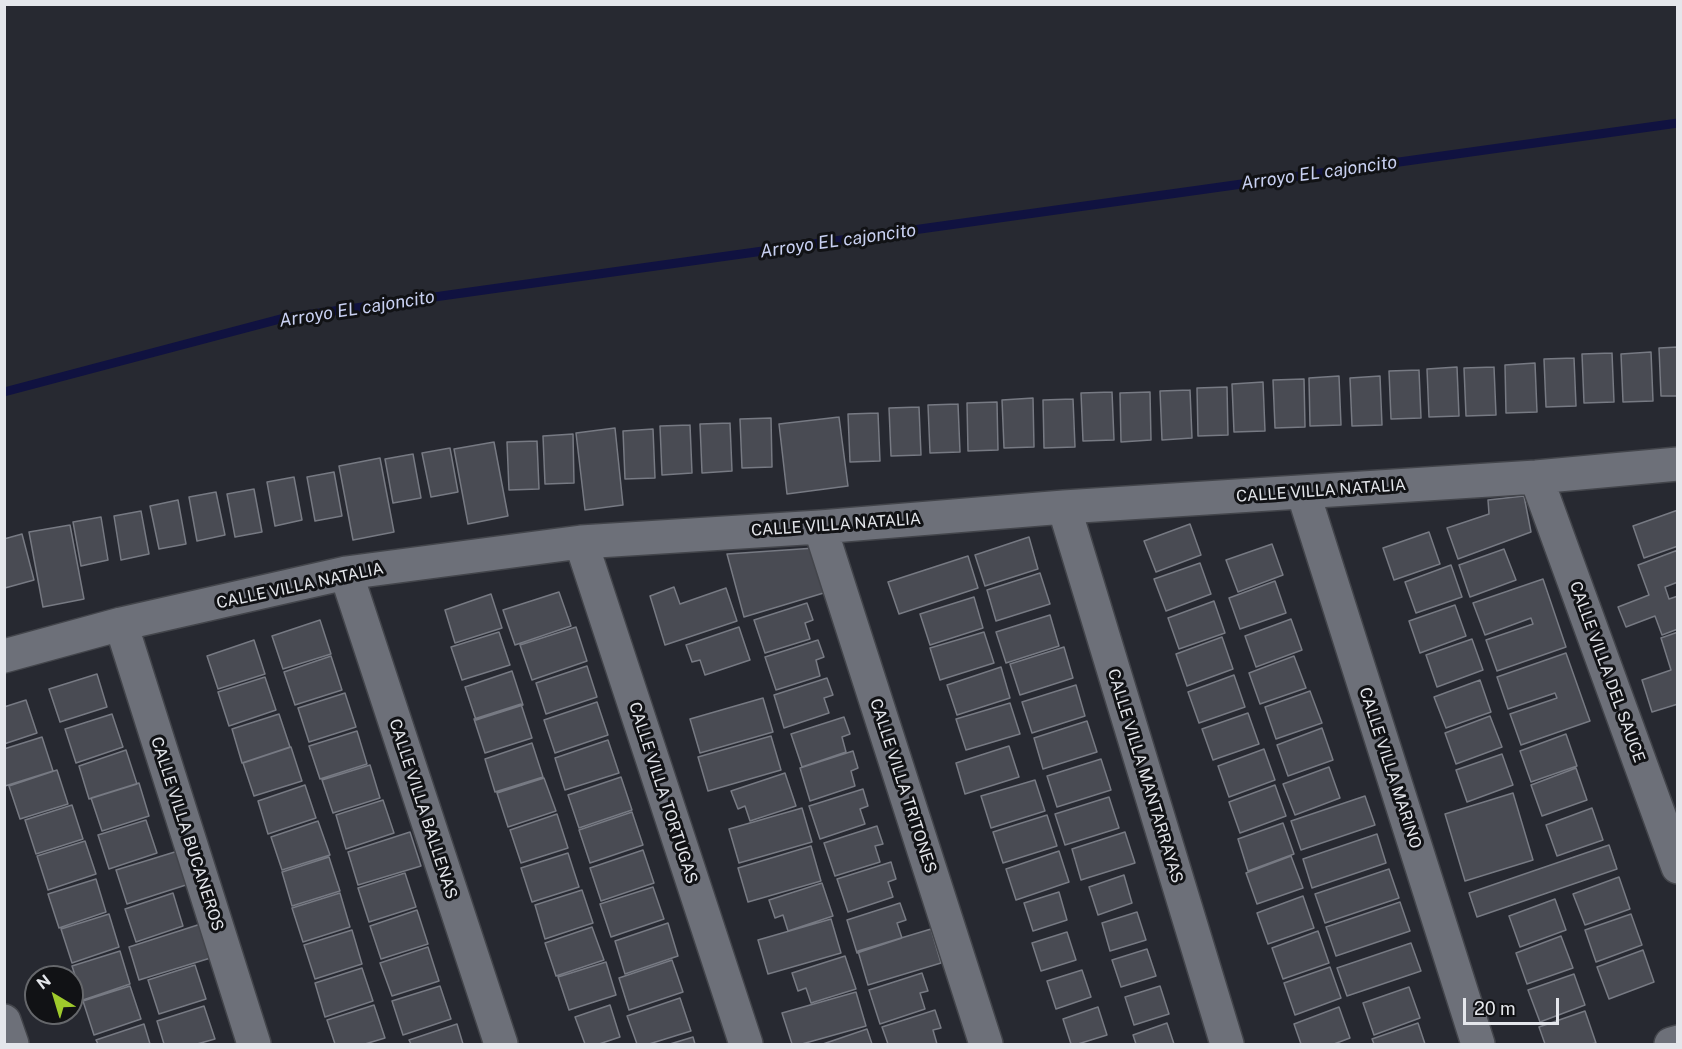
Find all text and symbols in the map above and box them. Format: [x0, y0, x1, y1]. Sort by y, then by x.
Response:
water label: Arroyo EL cajoncito [1240, 151, 1398, 195]
water label: Arroyo EL cajoncito [759, 219, 917, 263]
water label: Arroyo EL cajoncito [278, 286, 436, 332]
street label: CALLE VILLA NATALIA [1235, 475, 1407, 507]
street label: CALLE VILLA NATALIA [750, 509, 922, 541]
street label: CALLE VILLA NATALIA [215, 559, 385, 613]
street label: CALLE VILLA DEL SAUCE [1565, 579, 1649, 765]
street label: CALLE VILLA MANTARRAYAS [1103, 667, 1187, 885]
street label: CALLE VILLA MARINO [1355, 685, 1425, 851]
street label: CALLE VILLA TRITONES [866, 696, 940, 876]
street label: CALLE VILLA TORTUGAS [625, 700, 701, 886]
street label: CALLE VILLA BALLENAS [385, 717, 461, 901]
street label: CALLE VILLA BUCANEROS [147, 735, 227, 933]
north arrow [24, 965, 84, 1025]
text: N [33, 971, 55, 993]
scale bar [1466, 986, 1562, 1024]
text: 20 m [1474, 998, 1516, 1019]

